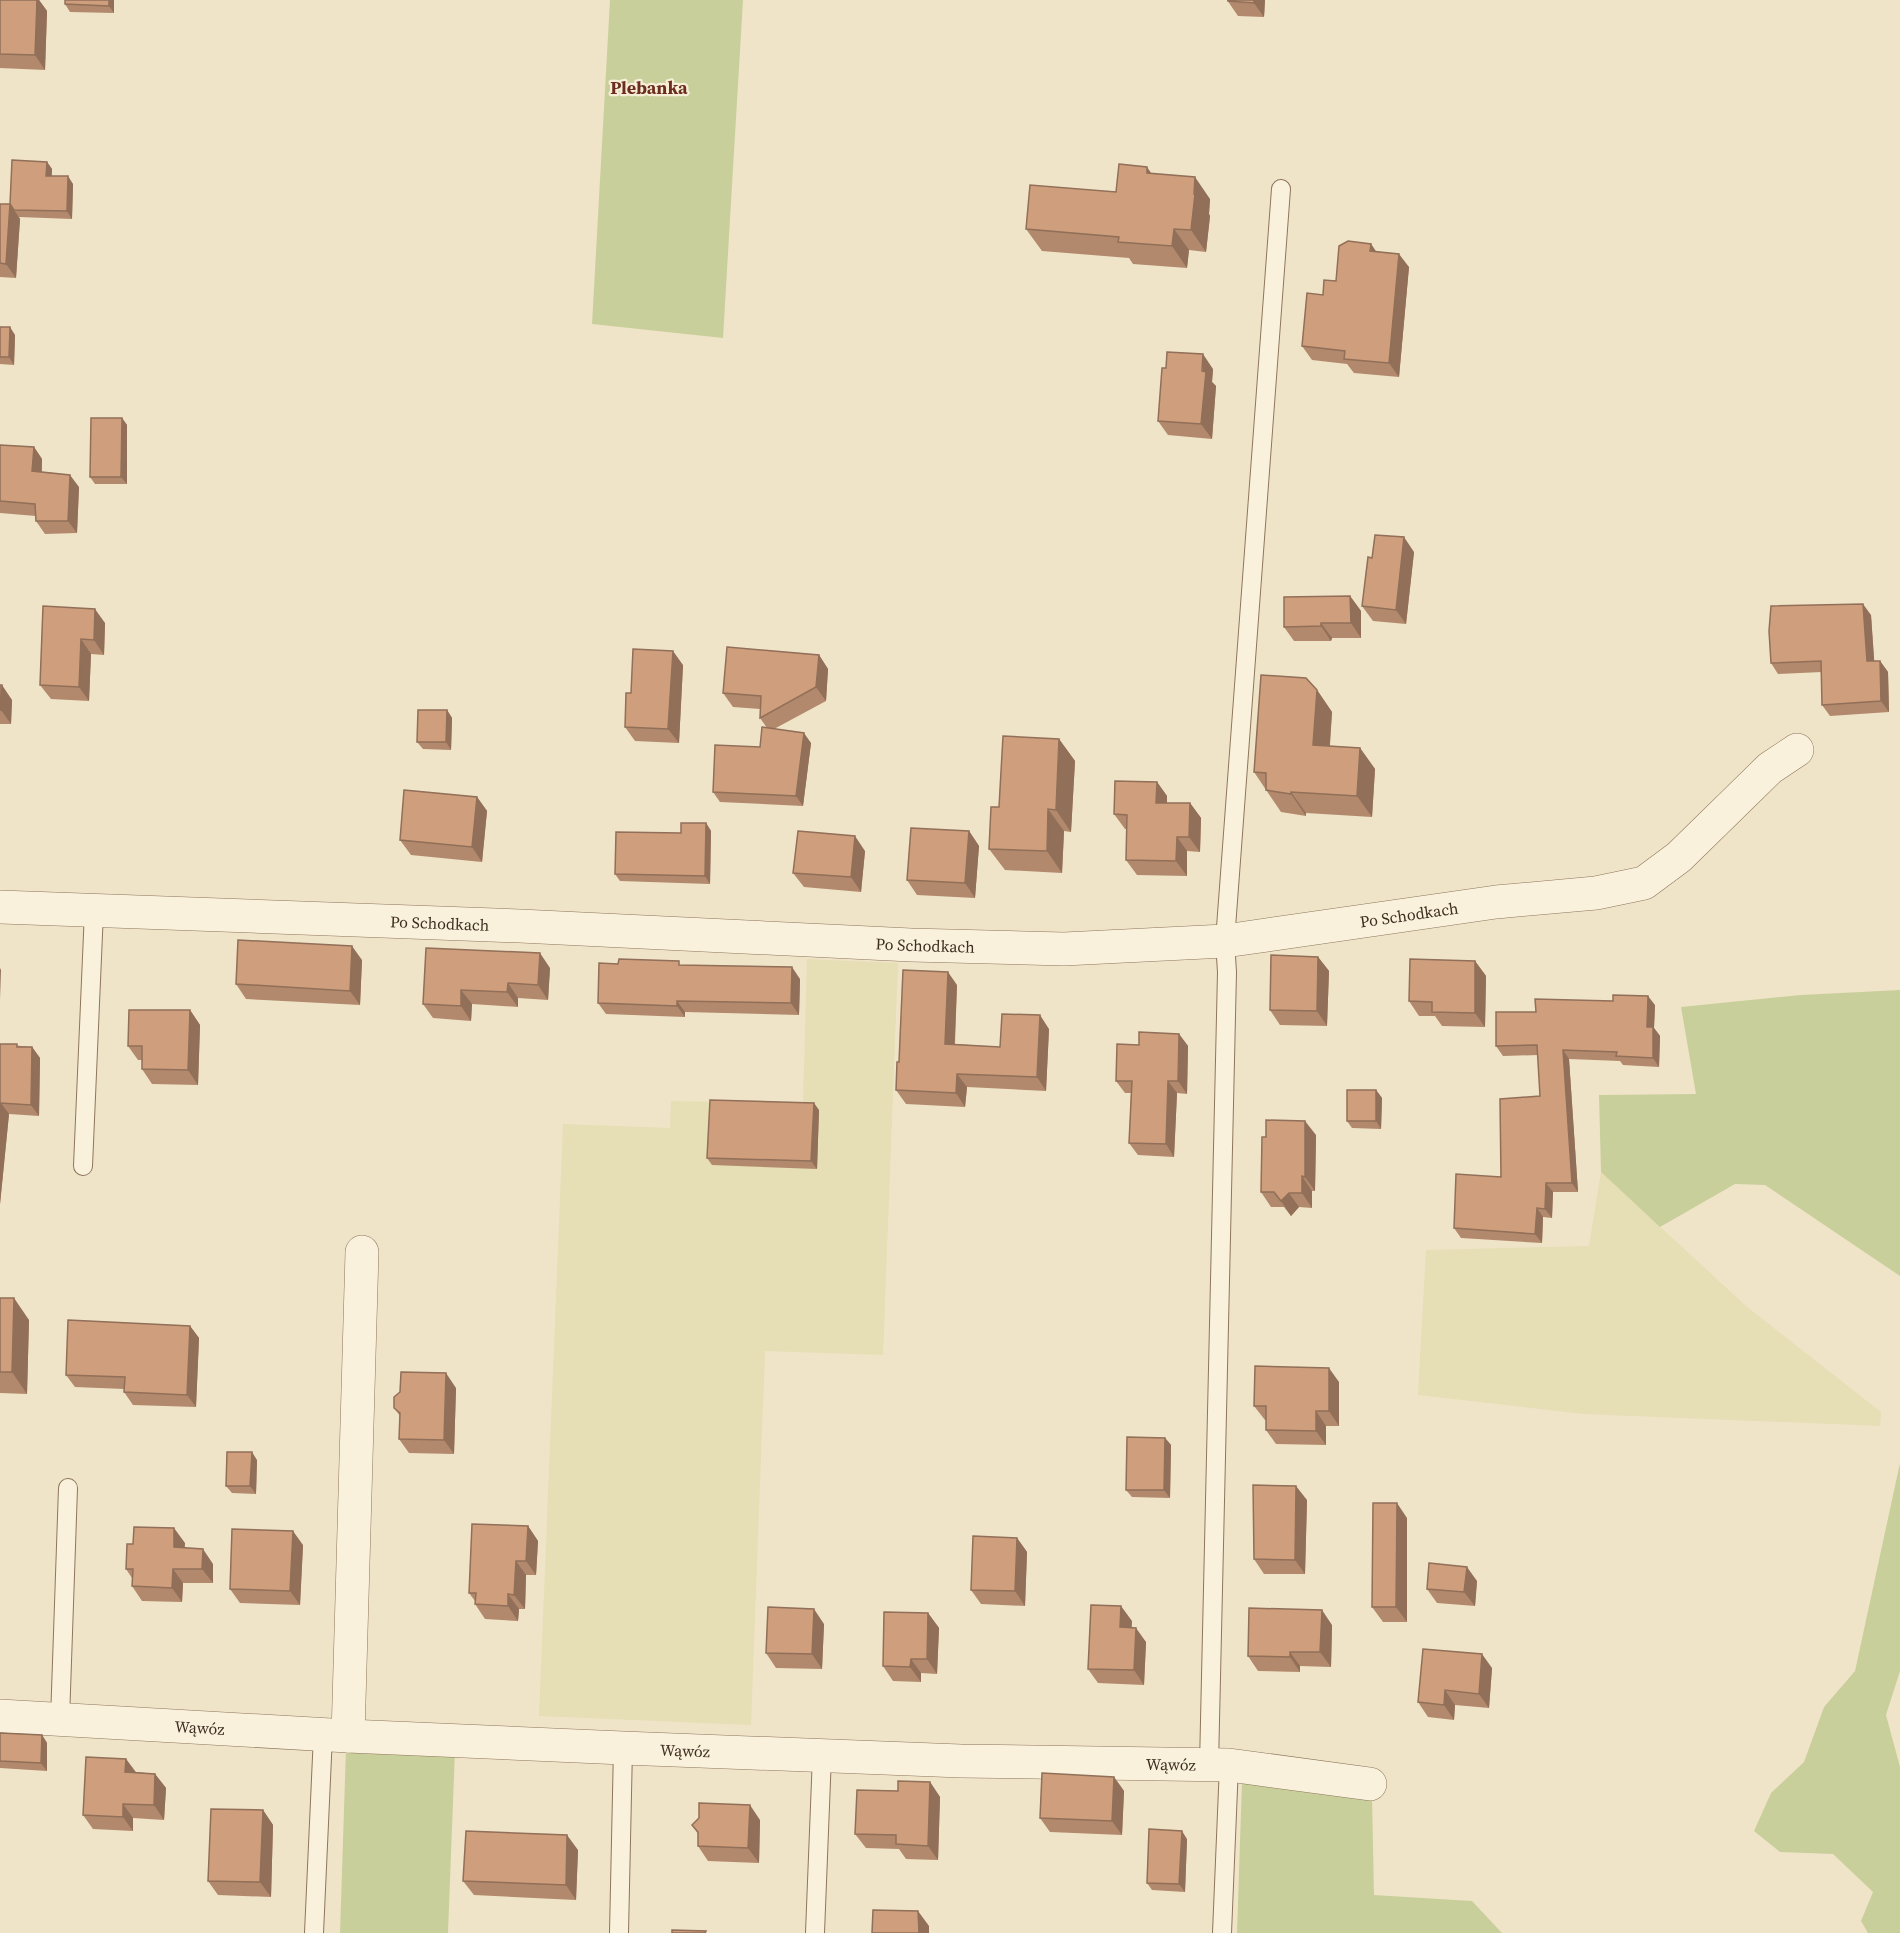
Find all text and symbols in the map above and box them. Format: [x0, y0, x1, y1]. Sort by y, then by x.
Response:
district label: Plebanka [610, 75, 688, 100]
street label: Po Schodkach [1358, 897, 1460, 932]
street label: Po Schodkach [390, 910, 490, 936]
street label: Po Schodkach [875, 932, 975, 958]
street label: Wąwóz [174, 1715, 225, 1740]
street label: Wąwóz [660, 1738, 711, 1762]
street label: Wąwóz [1146, 1753, 1196, 1776]

